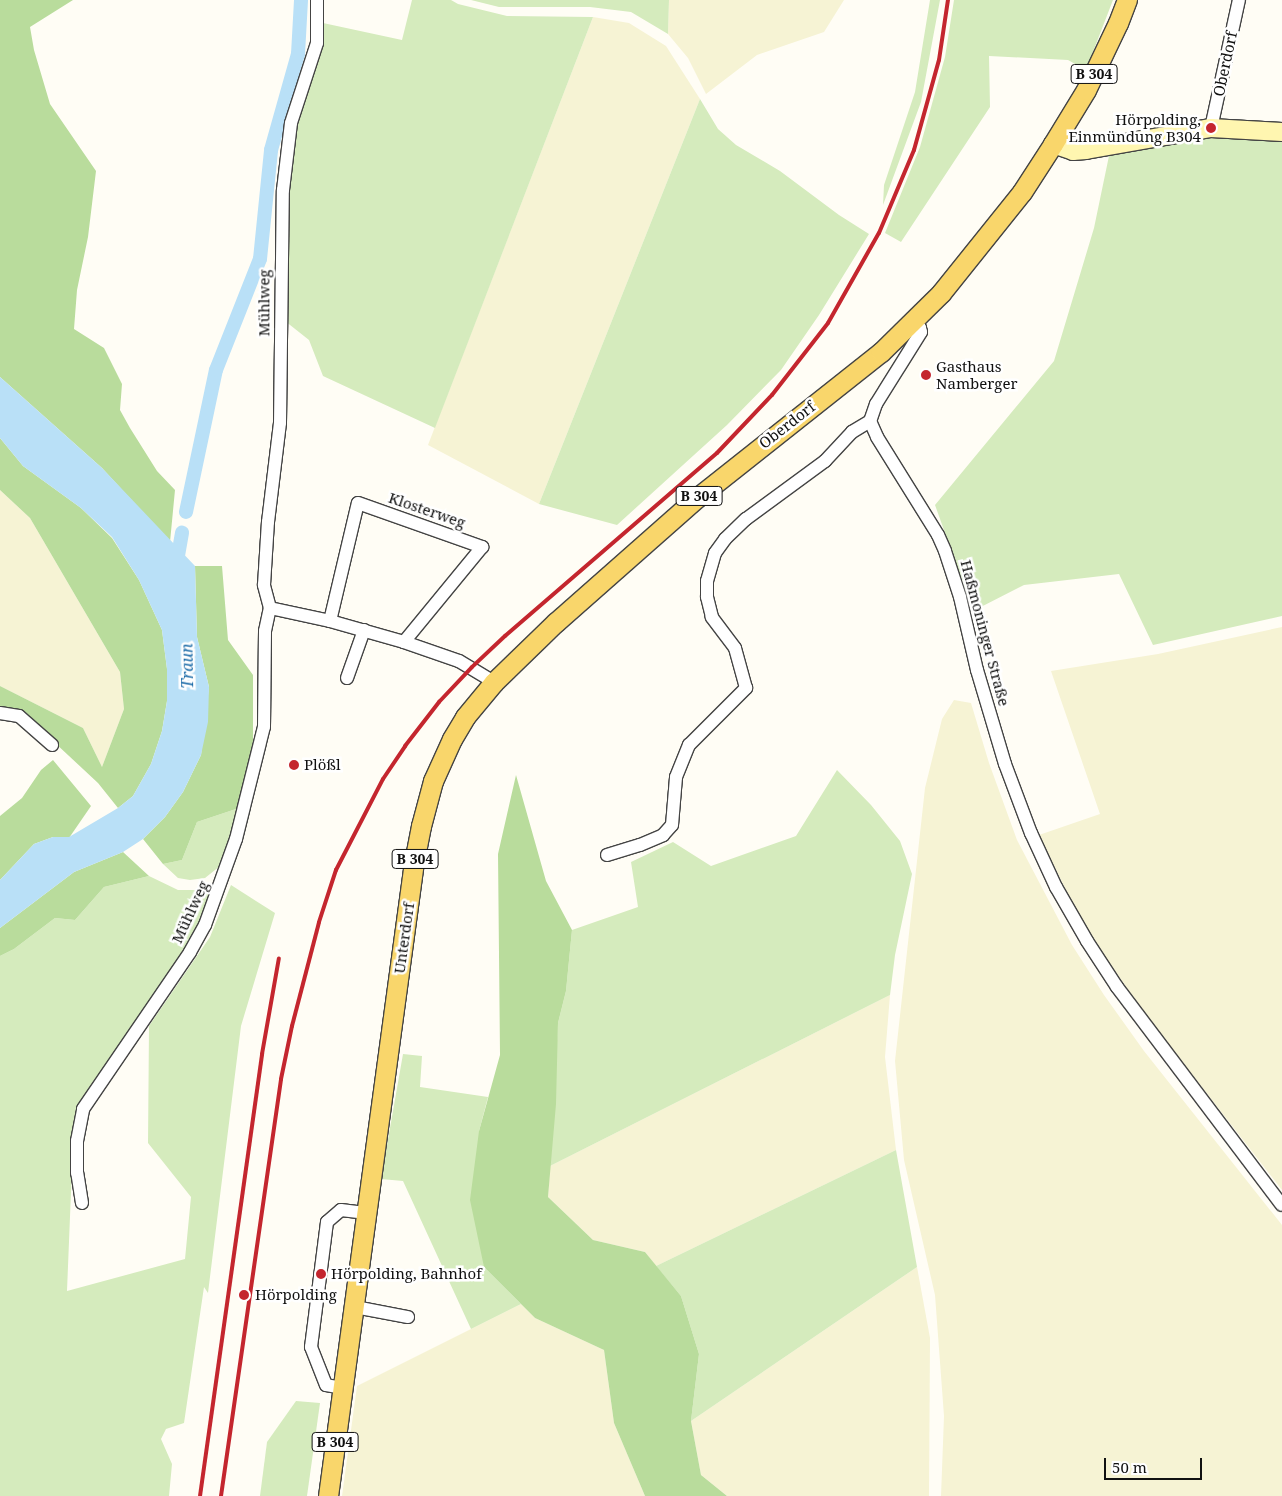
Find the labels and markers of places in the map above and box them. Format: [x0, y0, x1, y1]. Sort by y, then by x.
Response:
place label: Hörpolding, Einmündung B304 [1068, 110, 1201, 145]
marker: Hörpolding, Einmündung B304 [1205, 122, 1217, 134]
place label: Gasthaus Namberger [936, 357, 1018, 392]
marker: Gasthaus Namberger [920, 369, 932, 381]
place label: Plößl [304, 756, 341, 774]
marker: Plößl [288, 759, 300, 771]
place label: Hörpolding, Bahnhof [331, 1265, 482, 1283]
marker: Hörpolding, Bahnhof [315, 1268, 327, 1280]
place label: Hörpolding [255, 1286, 337, 1304]
marker: Hörpolding [237, 1288, 251, 1302]

